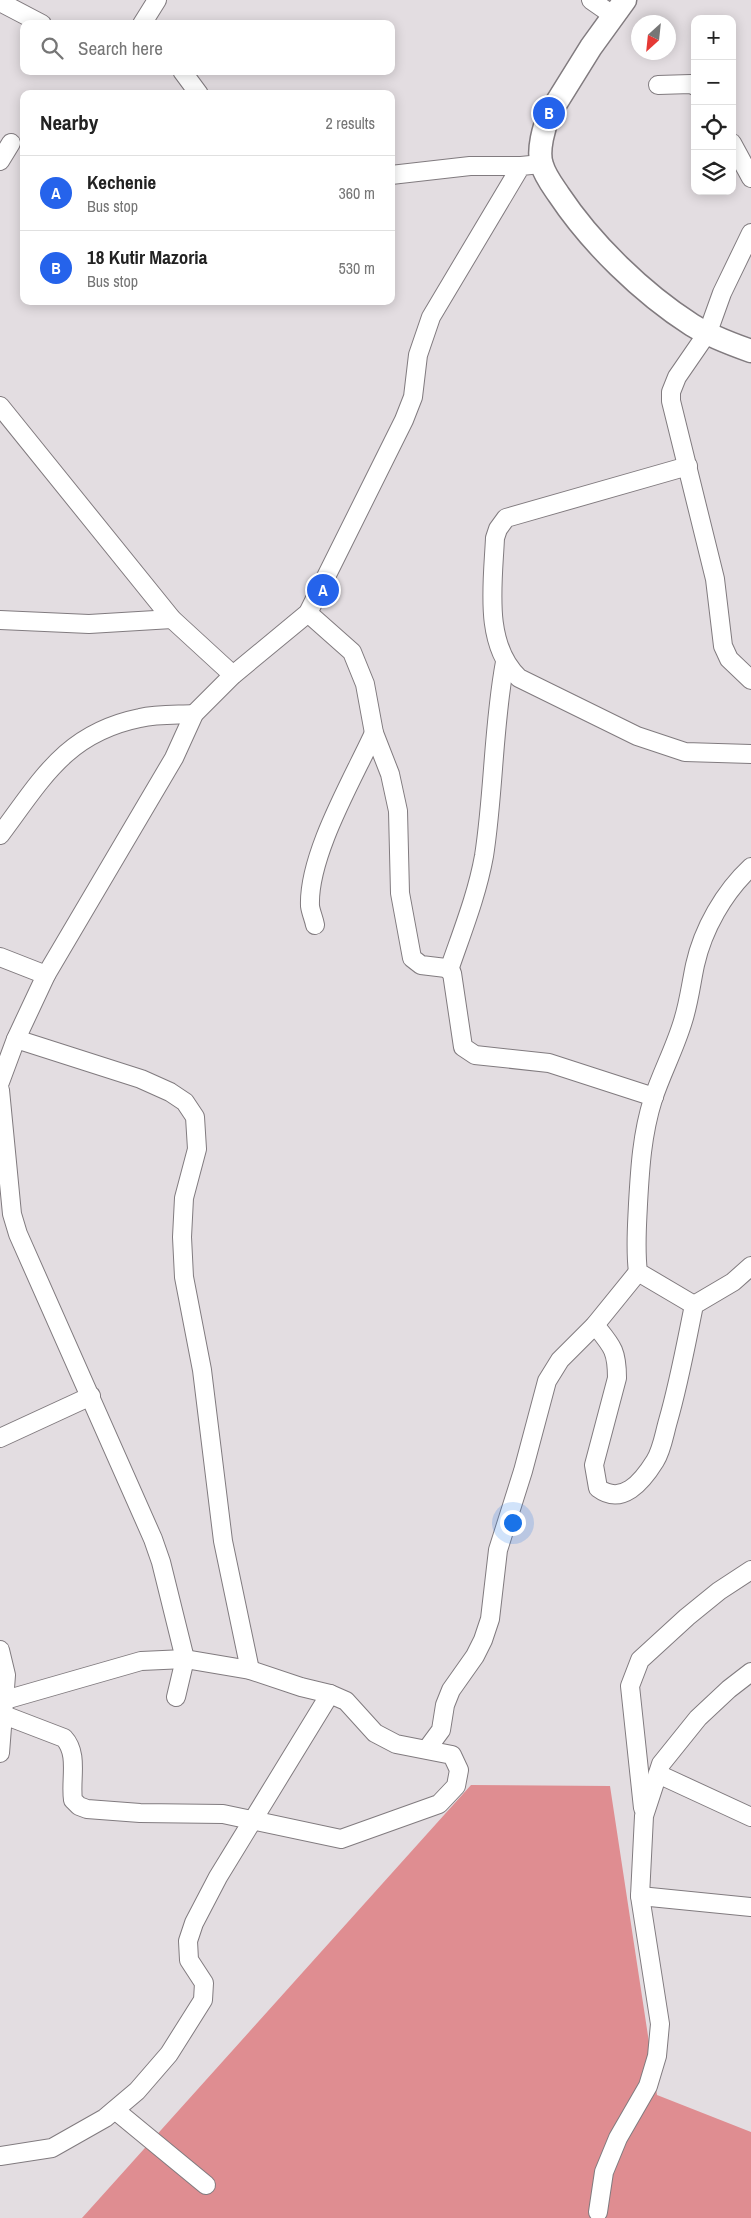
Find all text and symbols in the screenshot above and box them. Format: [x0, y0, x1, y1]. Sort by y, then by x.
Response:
north arrow [631, 15, 676, 60]
map controls [691, 15, 736, 195]
button: + [691, 15, 736, 60]
search box [20, 20, 395, 75]
icon: search [38, 34, 66, 62]
text: Search here [78, 35, 163, 61]
button: − [691, 60, 736, 105]
pin: B [533, 94, 565, 132]
button: locate [691, 105, 736, 150]
text: Nearby [40, 108, 98, 137]
text: 2 results [325, 112, 375, 134]
button: layers [691, 150, 736, 195]
text: Kechenie [87, 169, 156, 195]
text: A [51, 182, 61, 204]
text: 360 m [339, 182, 375, 204]
text: Bus stop [87, 195, 138, 217]
text: 18 Kutir Mazoria [87, 244, 207, 270]
text: B [51, 257, 61, 279]
text: 530 m [339, 257, 375, 279]
text: Bus stop [87, 270, 138, 292]
pin: A [307, 571, 339, 609]
your location [500, 1510, 526, 1536]

